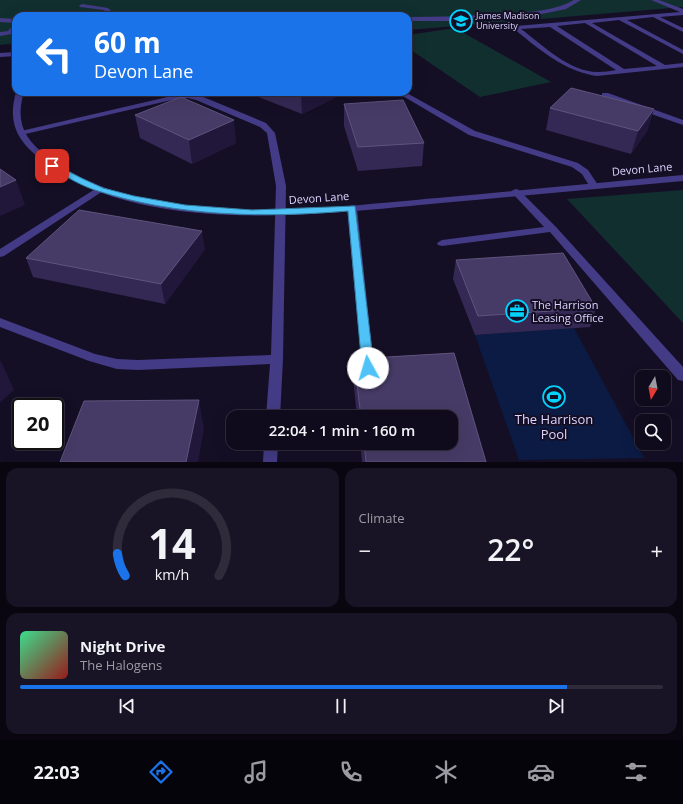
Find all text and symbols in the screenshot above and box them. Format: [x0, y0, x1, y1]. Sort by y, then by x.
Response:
school or university icon: James Madison University [448, 8, 474, 34]
place label: James Madison University [475, 9, 540, 32]
text: 60 m [94, 23, 161, 61]
icon: left [28, 28, 80, 80]
text: Devon Lane [94, 59, 193, 83]
pin [35, 149, 69, 183]
icon: arrive [41, 155, 63, 177]
street label: Devon Lane [611, 158, 673, 179]
street label: Devon Lane [288, 188, 350, 207]
place label: The Harrison Leasing Office [532, 297, 604, 325]
office icon: The Harrison Leasing Office [504, 298, 530, 324]
position arrow [347, 347, 389, 389]
north arrow [635, 370, 671, 406]
map controls [635, 370, 671, 450]
sports icon: The Harrison Pool [541, 384, 567, 410]
speed limit sign: 20 [12, 398, 64, 450]
place label: The Harrison Pool [515, 410, 593, 443]
button: search [635, 414, 671, 450]
text: 22:04 · 1 min · 160 m [269, 420, 415, 440]
text: Climate [359, 509, 404, 527]
text: 14 [148, 514, 196, 570]
text: 22° [487, 529, 534, 570]
text: − [359, 535, 371, 565]
text: + [650, 535, 663, 565]
text: km/h [155, 564, 190, 583]
text: Night Drive [80, 636, 165, 656]
text: The Halogens [80, 656, 162, 674]
icon: previous [116, 695, 138, 717]
icon: pause [330, 695, 352, 717]
icon: next [545, 695, 567, 717]
icon: directions [147, 758, 175, 786]
icon: music [242, 758, 270, 786]
icon: phone [337, 758, 365, 786]
icon: climate [432, 758, 460, 786]
icon: car [527, 758, 555, 786]
icon: filters [622, 758, 650, 786]
text: 22:03 [33, 760, 80, 784]

